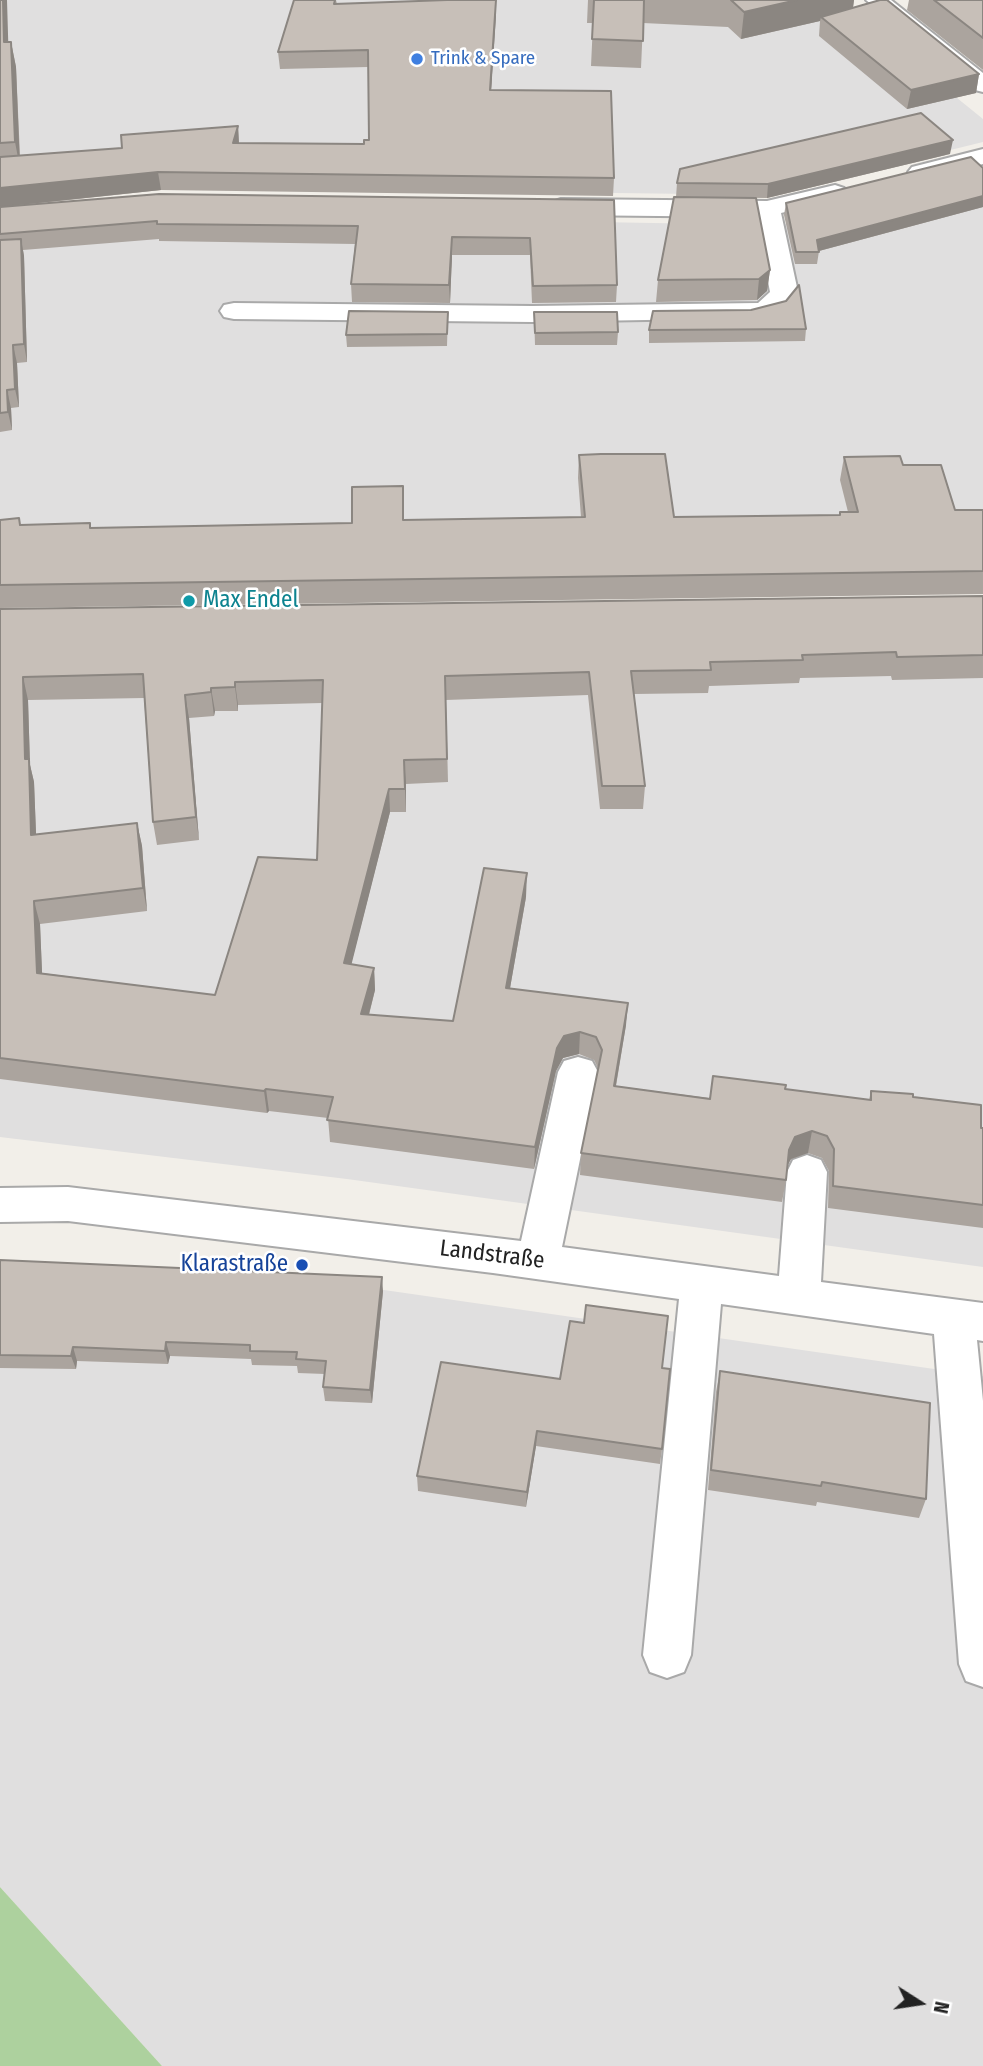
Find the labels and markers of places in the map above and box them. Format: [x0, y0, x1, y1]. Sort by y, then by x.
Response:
place label: Trink & Spare [431, 48, 535, 70]
marker: Trink & Spare [409, 51, 425, 67]
place label: Max Endel [203, 587, 299, 615]
marker: Max Endel [181, 593, 197, 609]
place label: Klarastraße [181, 1251, 288, 1279]
marker: Klarastraße [294, 1257, 310, 1273]

